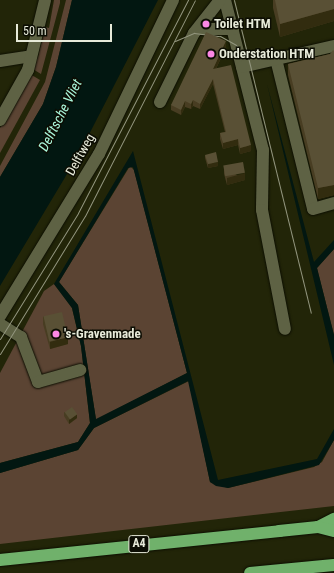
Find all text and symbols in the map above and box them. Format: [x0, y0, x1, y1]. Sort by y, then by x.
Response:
scale bar [18, 16, 114, 42]
place label: Toilet HTM [214, 16, 271, 32]
marker: Toilet HTM [201, 19, 211, 29]
text: 50 m [23, 24, 47, 38]
place label: Onderstation HTM [219, 46, 314, 62]
marker: Onderstation HTM [206, 49, 216, 59]
water label: Delftsche Vliet [35, 76, 85, 154]
street label: Delftweg [63, 131, 99, 179]
place label: 's-Gravenmade [64, 326, 141, 342]
marker: 's-Gravenmade [51, 329, 61, 339]
road number: A4 [128, 534, 150, 554]

